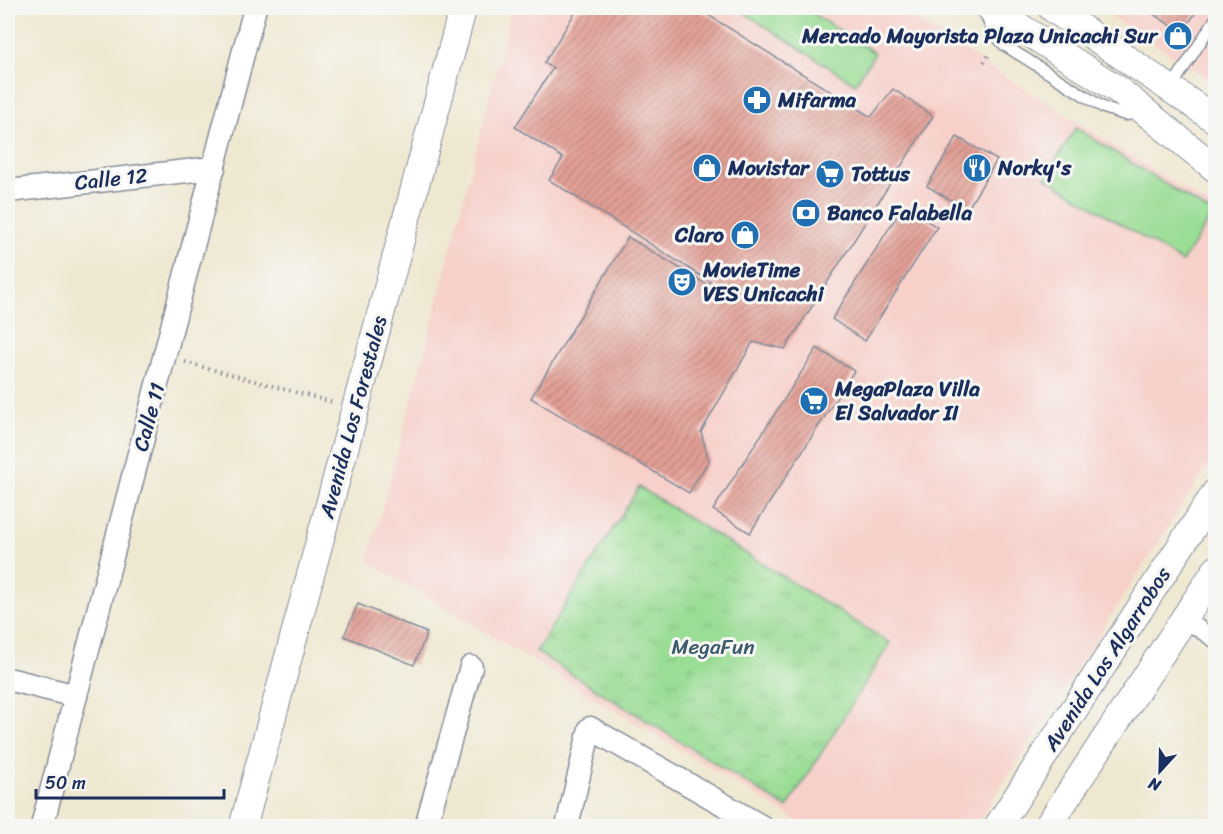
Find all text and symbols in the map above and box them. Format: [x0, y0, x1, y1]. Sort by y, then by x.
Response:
place label: Mercado Mayorista Plaza Unicachi Sur [801, 17, 1159, 55]
shop icon: Mercado Mayorista Plaza Unicachi Sur [1162, 20, 1194, 52]
place label: Mifarma [777, 81, 857, 119]
pharmacy icon: Mifarma [741, 84, 773, 116]
place label: Movistar [727, 149, 811, 187]
place label: Norky's [997, 149, 1073, 187]
shop icon: Movistar [691, 152, 723, 184]
restaurant icon: Norky's [961, 152, 993, 184]
place label: Tottus [851, 155, 911, 193]
street label: Calle 12 [73, 156, 149, 202]
supermarket icon: Tottus [814, 158, 846, 190]
place label: Banco Falabella [827, 194, 973, 232]
bank icon: Banco Falabella [790, 197, 822, 229]
place label: Claro [674, 216, 724, 254]
shop icon: Claro [729, 219, 761, 251]
place label: MovieTime VES Unicachi [702, 251, 825, 313]
theatre icon: MovieTime VES Unicachi [666, 266, 698, 298]
street label: Avenida Los Forestales [307, 311, 398, 524]
place label: MegaPlaza Villa El Salvador II [834, 370, 980, 432]
street label: Calle 11 [122, 378, 176, 456]
supermarket icon: MegaPlaza Villa El Salvador II [798, 385, 830, 417]
street label: Avenida Los Algarrobos [1032, 559, 1181, 760]
park label: MegaFun [671, 628, 755, 666]
north arrow [1130, 741, 1190, 801]
scale bar [36, 762, 224, 800]
text: 50 m [45, 767, 86, 799]
text: N [1143, 769, 1166, 800]

